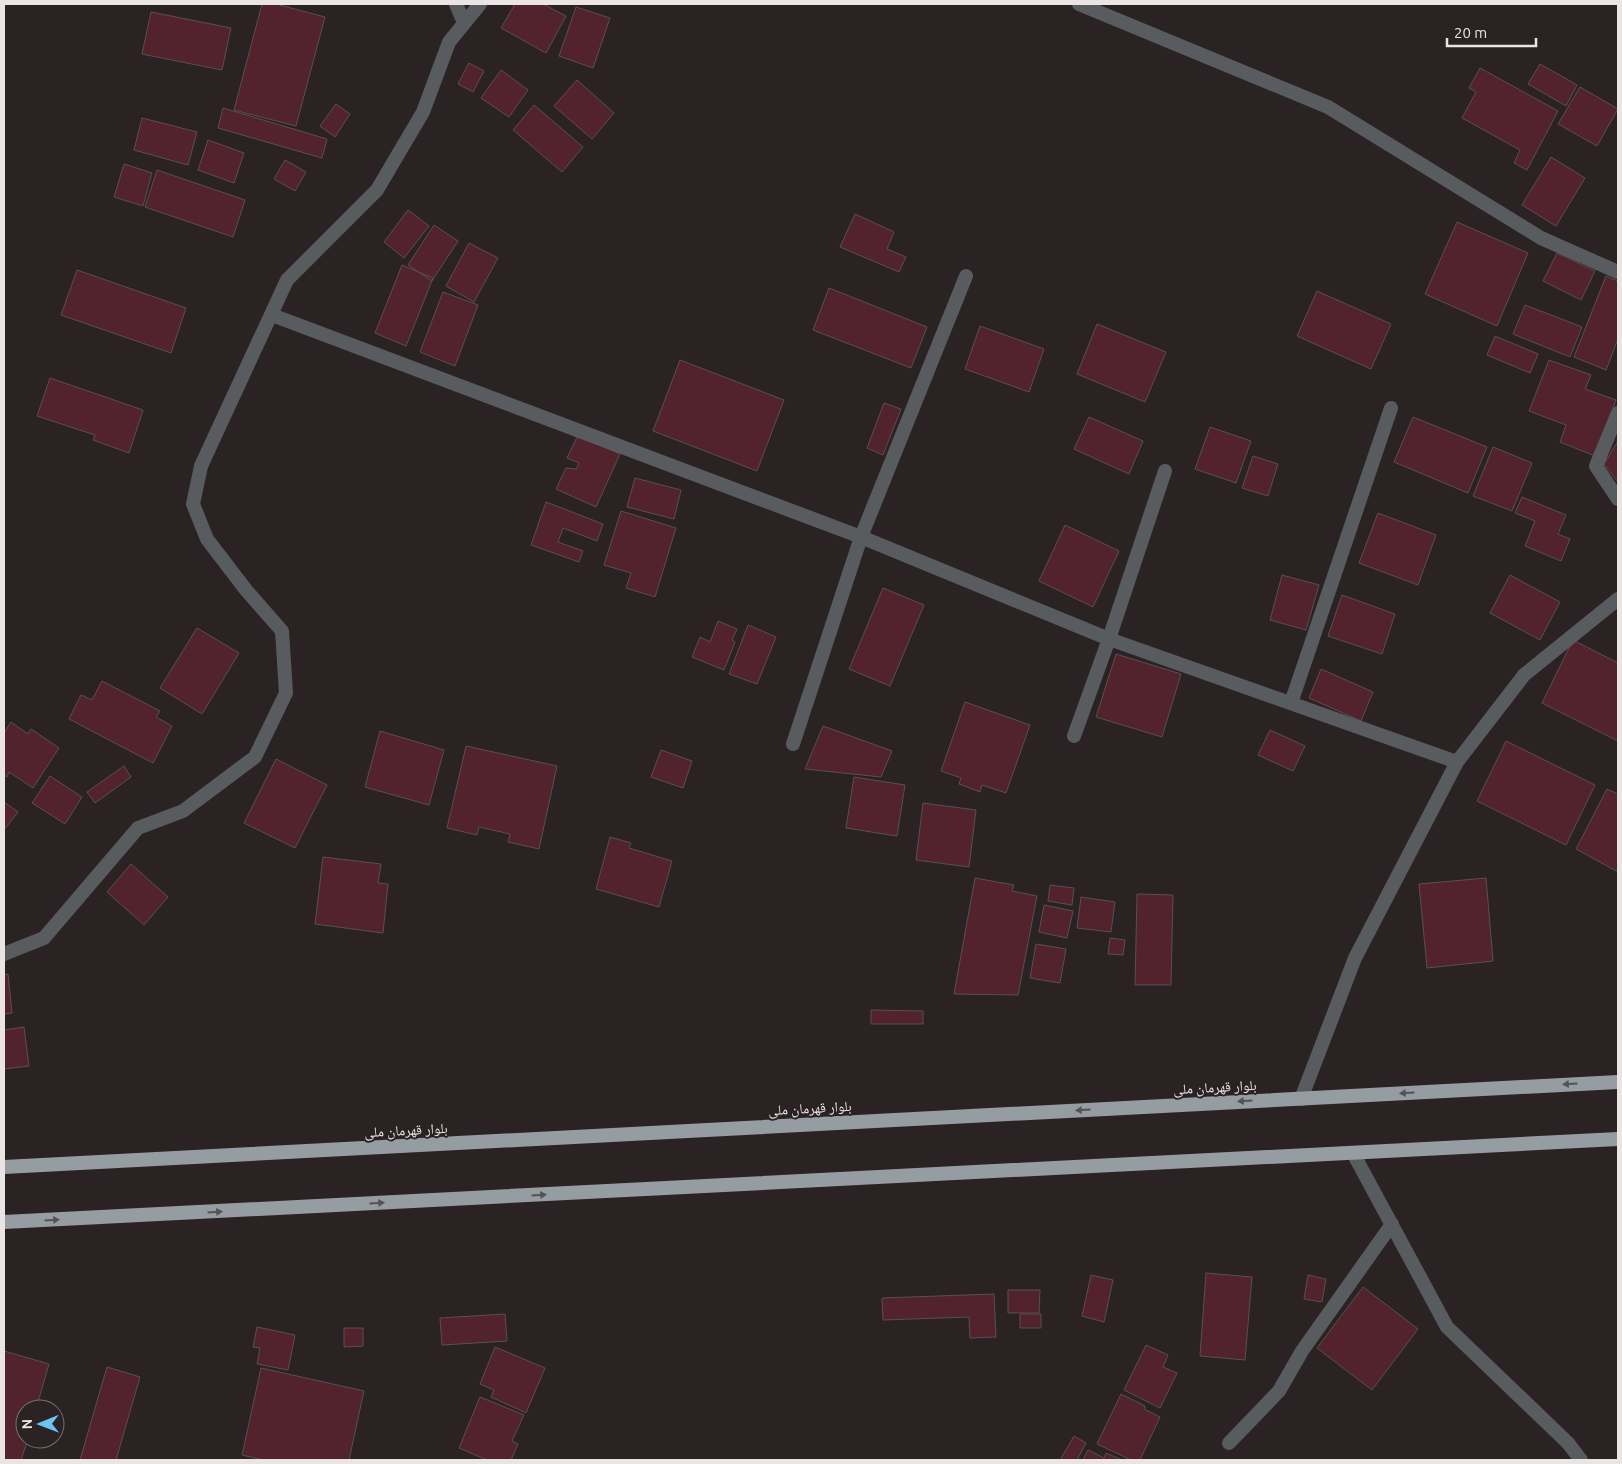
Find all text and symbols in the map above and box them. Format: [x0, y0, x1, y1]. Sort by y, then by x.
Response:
scale bar [1447, 15, 1536, 47]
text: 20 m [1454, 24, 1487, 41]
street label: بلوار قهرمان ملی [1173, 1077, 1257, 1098]
one-way arrow [1561, 1081, 1577, 1089]
one-way arrow [1399, 1089, 1415, 1097]
street label: بلوار قهرمان ملی [768, 1098, 852, 1119]
one-way arrow [1237, 1098, 1253, 1106]
one-way arrow [1074, 1107, 1090, 1115]
street label: بلوار قهرمان ملی [364, 1120, 448, 1141]
one-way arrow [532, 1190, 548, 1198]
one-way arrow [369, 1199, 385, 1207]
one-way arrow [207, 1207, 223, 1215]
one-way arrow [45, 1215, 61, 1223]
north arrow [15, 1399, 65, 1449]
text: N [19, 1419, 35, 1430]

